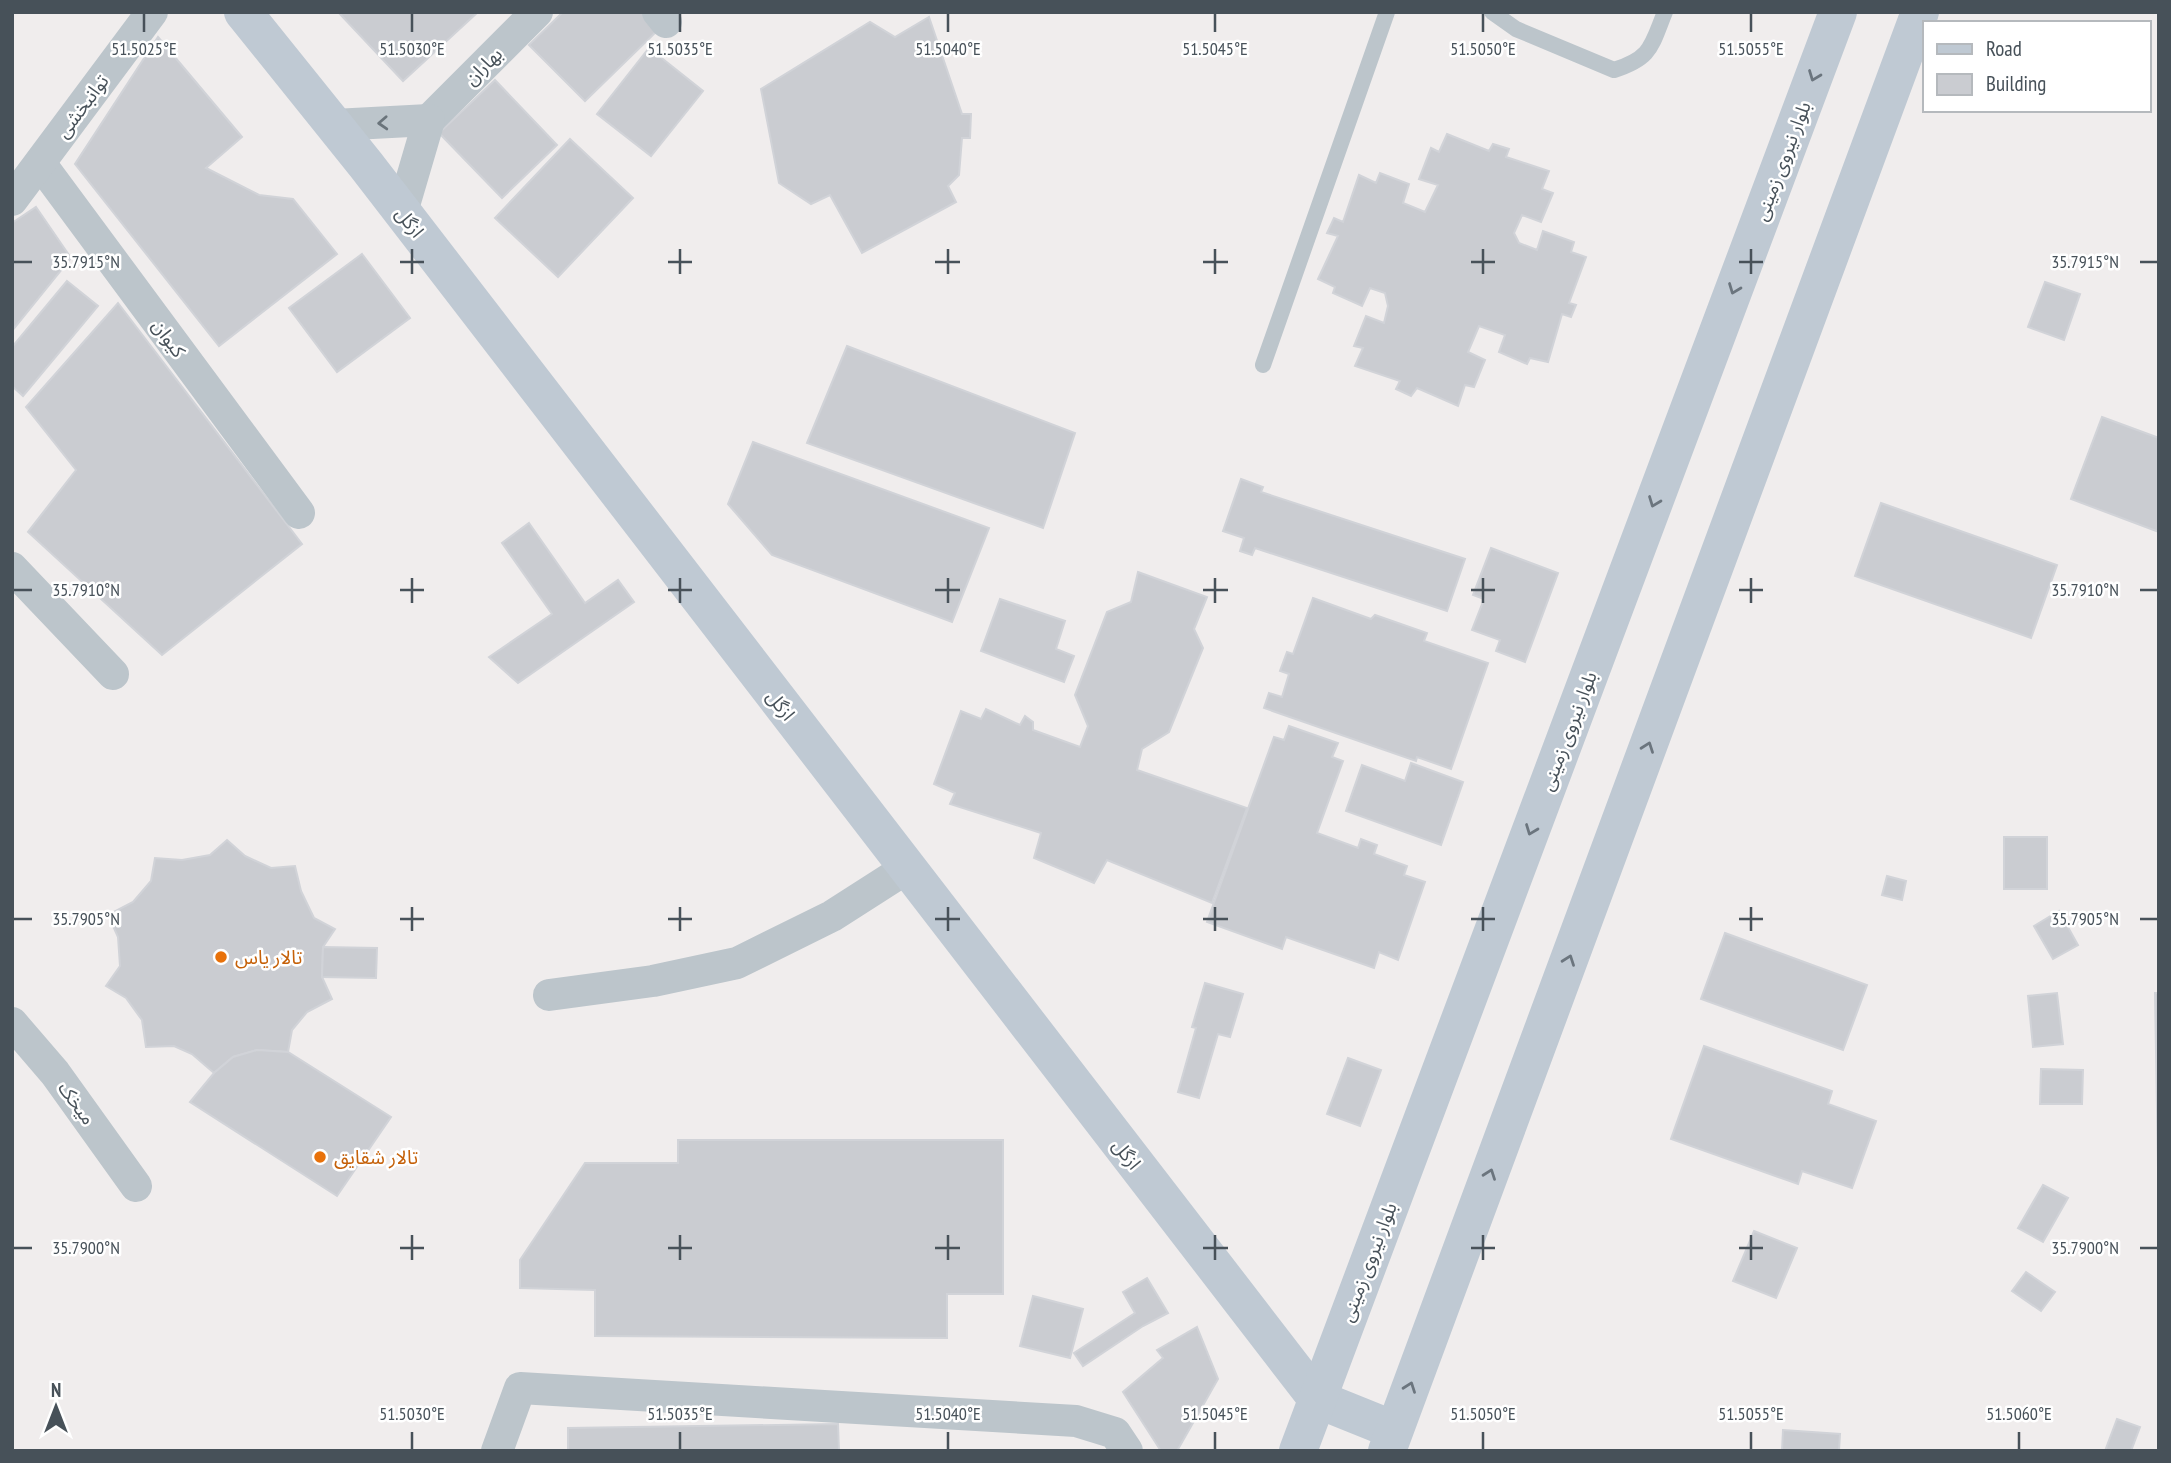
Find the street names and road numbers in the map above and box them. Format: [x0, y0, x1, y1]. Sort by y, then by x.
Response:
street label: بهاران [459, 42, 507, 90]
street label: توانبخشی [50, 70, 114, 142]
street label: بلوار نیروی زمینی [1748, 98, 1816, 224]
street label: ازگل [391, 202, 429, 242]
street label: کیوان [147, 314, 192, 363]
street label: بلوار نیروی زمینی [1534, 668, 1602, 794]
street label: ازگل [762, 685, 800, 725]
street label: میخک [53, 1077, 101, 1129]
street label: ازگل [1108, 1134, 1146, 1174]
street label: بلوار نیروی زمینی [1334, 1199, 1402, 1325]

